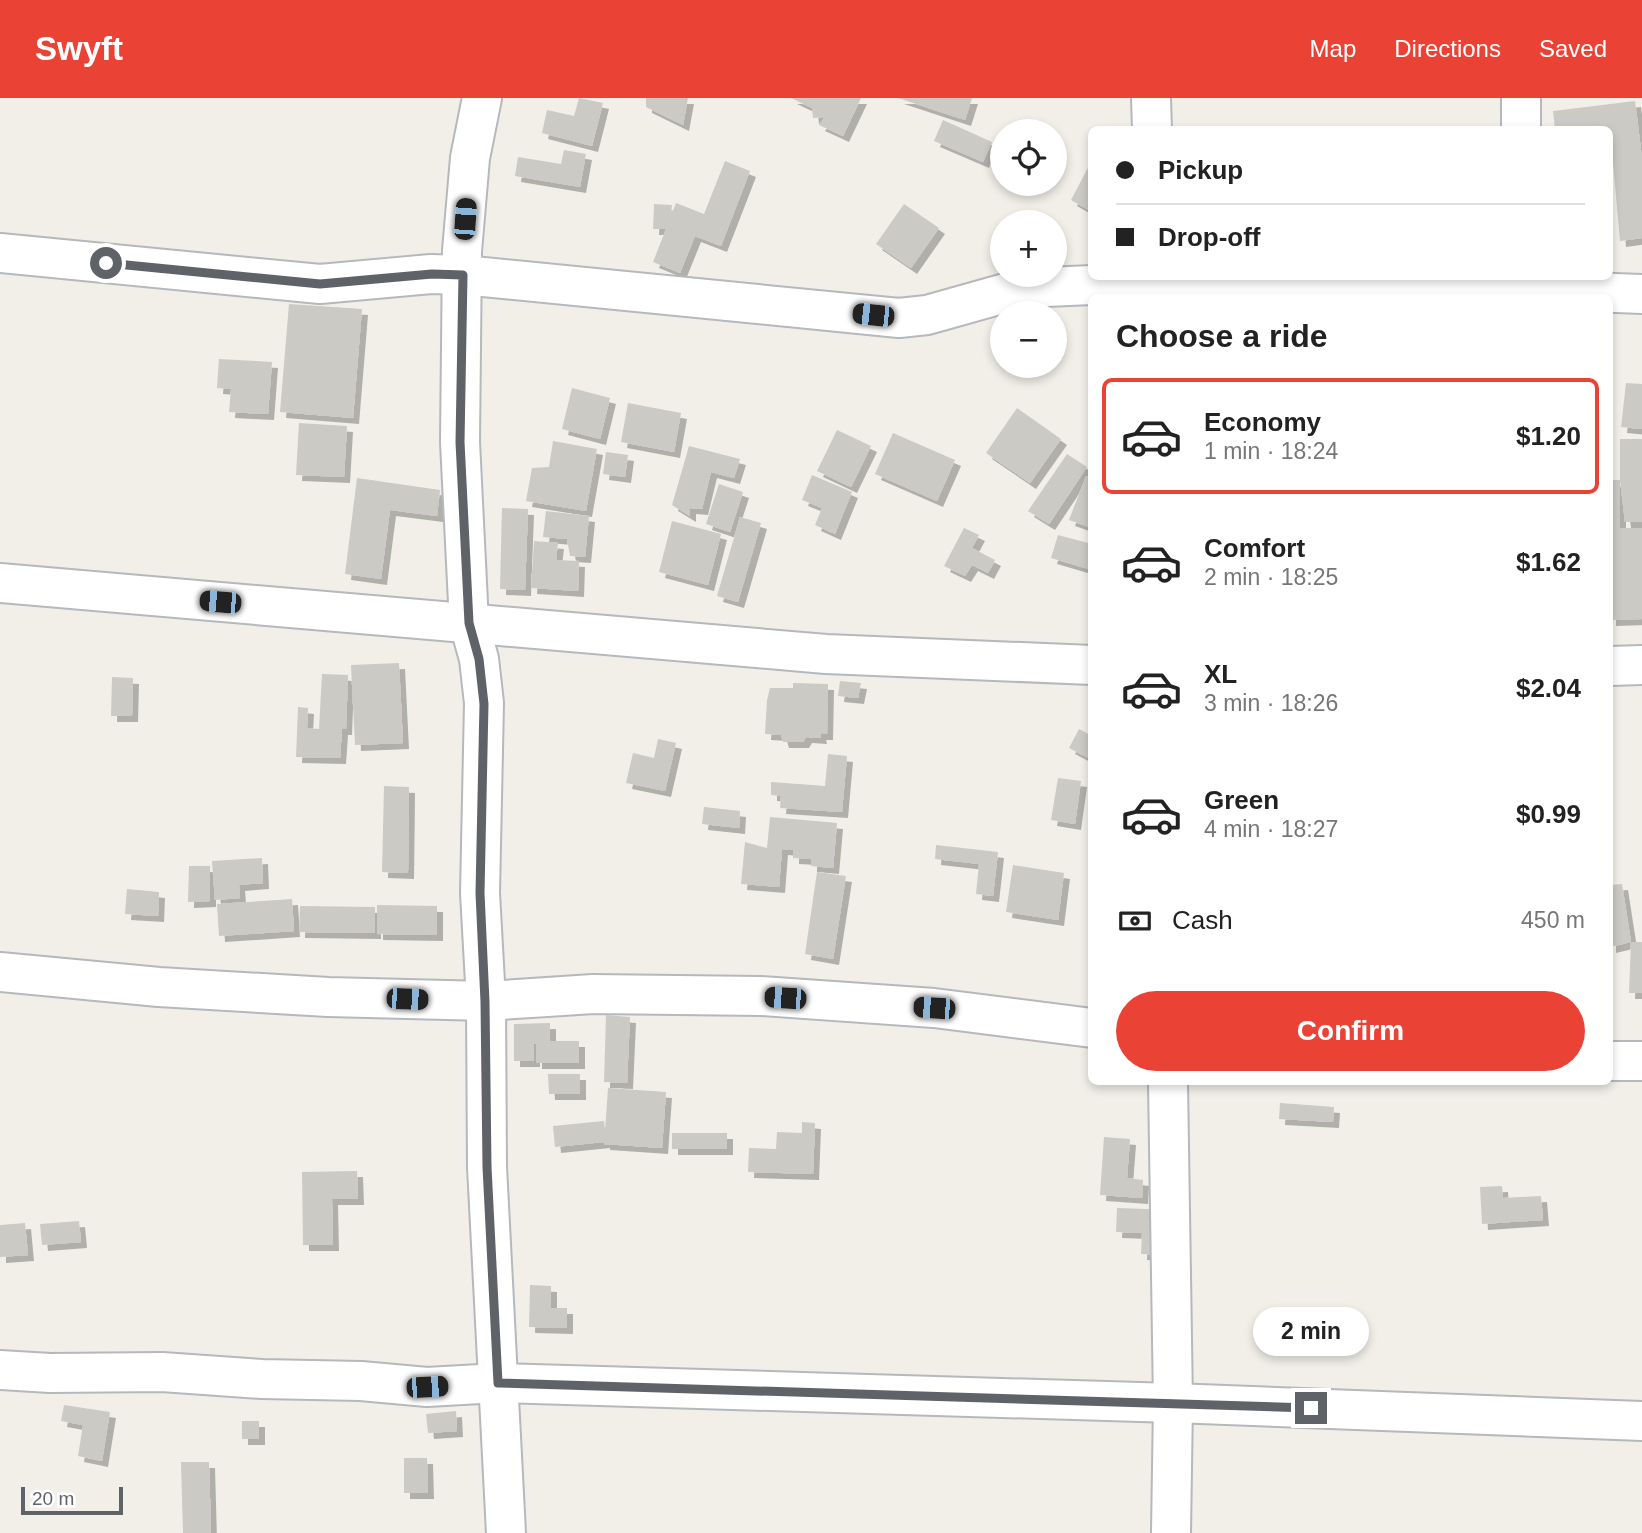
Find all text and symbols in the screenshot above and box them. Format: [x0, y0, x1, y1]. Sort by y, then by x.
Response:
text: Swyft [35, 30, 123, 67]
text: Map [1310, 35, 1356, 62]
text: Directions [1394, 35, 1501, 62]
text: Saved [1539, 35, 1607, 62]
map controls [990, 119, 1067, 378]
button: locate [990, 119, 1067, 196]
text: Pickup [1158, 155, 1243, 185]
car [454, 197, 477, 241]
button: + [990, 210, 1067, 287]
text: Drop-off [1158, 222, 1261, 252]
route start [90, 247, 122, 279]
button: − [990, 301, 1067, 378]
car [852, 302, 895, 328]
text: Choose a ride [1116, 318, 1328, 354]
icon: car [1120, 405, 1183, 468]
text: Economy [1204, 407, 1321, 437]
text: $1.20 [1516, 421, 1581, 451]
text: 1 min · 18:24 [1204, 438, 1338, 464]
icon: car [1120, 531, 1183, 594]
text: Comfort [1204, 533, 1305, 563]
text: $1.62 [1516, 547, 1581, 577]
text: 2 min · 18:25 [1204, 564, 1338, 590]
car [199, 590, 242, 614]
icon: car [1120, 657, 1183, 720]
text: XL [1204, 659, 1237, 689]
text: $2.04 [1516, 673, 1581, 703]
text: 3 min · 18:26 [1204, 690, 1338, 716]
icon: car [1120, 783, 1183, 846]
text: Green [1204, 785, 1279, 815]
text: $0.99 [1516, 799, 1581, 829]
text: 4 min · 18:27 [1204, 816, 1338, 842]
icon: cash [1116, 902, 1154, 940]
text: Cash [1172, 905, 1233, 935]
text: 450 m [1521, 907, 1585, 933]
car [764, 986, 807, 1010]
car [386, 988, 429, 1010]
button: Confirm [1116, 991, 1585, 1071]
car [913, 996, 956, 1020]
callout: 2 min [1253, 1306, 1369, 1356]
text: 2 min [1281, 1318, 1341, 1344]
car [406, 1375, 449, 1399]
route end [1295, 1392, 1327, 1424]
scale bar [21, 1484, 122, 1516]
text: 20 m [32, 1488, 74, 1509]

